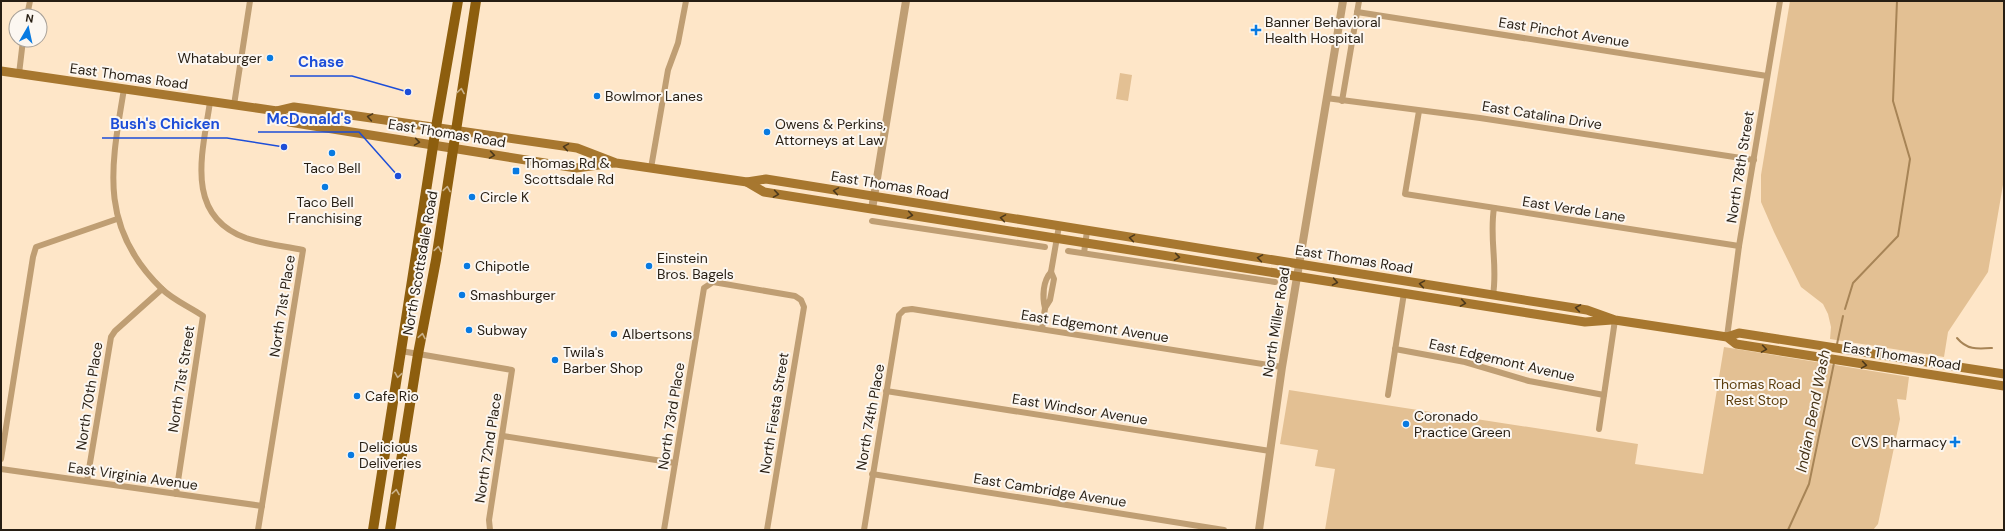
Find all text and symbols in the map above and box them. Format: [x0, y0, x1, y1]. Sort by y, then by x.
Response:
north arrow [8, 8, 48, 48]
text: N [25, 11, 35, 26]
place label: Banner Behavioral Health Hospital [1265, 13, 1381, 47]
street label: East Pinchot Avenue [1497, 13, 1631, 51]
marker: Banner Behavioral Health Hospital [1250, 24, 1262, 36]
place label: Whataburger [177, 49, 262, 67]
callout: Chase [290, 49, 352, 76]
text: Chase [298, 52, 344, 72]
marker: Whataburger [265, 53, 275, 63]
street label: East Thomas Road [69, 59, 189, 93]
place label: Bowlmor Lanes [605, 87, 703, 105]
one-way arrow [457, 88, 465, 94]
marker: Bowlmor Lanes [592, 91, 602, 101]
street label: East Catalina Drive [1481, 97, 1603, 133]
callout: McDonald's [258, 105, 359, 132]
text: McDonald's [267, 109, 351, 129]
street label: North 78th Street [1722, 110, 1758, 224]
callout: Bush's Chicken [102, 111, 227, 138]
one-way arrow [367, 113, 373, 122]
text: Bush's Chicken [110, 114, 220, 134]
street label: East Thomas Road [387, 115, 507, 151]
place label: Owens & Perkins, Attorneys at Law [775, 115, 886, 149]
marker: Owens & Perkins, Attorneys at Law [762, 127, 772, 137]
one-way arrow [414, 138, 420, 146]
one-way arrow [563, 143, 569, 152]
marker: Taco Bell [327, 148, 337, 158]
one-way arrow [489, 150, 495, 158]
place label: Thomas Rd & Scottsdale Rd [524, 154, 614, 188]
place label: Taco Bell [303, 159, 361, 177]
marker: Thomas Rd & Scottsdale Rd [511, 166, 521, 176]
street label: East Thomas Road [830, 167, 950, 203]
marker: Taco Bell Franchising [320, 182, 330, 192]
one-way arrow [442, 186, 451, 192]
one-way arrow [833, 187, 839, 196]
place label: Circle K [480, 188, 529, 206]
street label: North Scottsdale Road [398, 189, 442, 337]
one-way arrow [773, 189, 779, 198]
marker: Circle K [467, 192, 477, 202]
street label: East Verde Lane [1521, 192, 1627, 226]
place label: Taco Bell Franchising [288, 193, 362, 227]
one-way arrow [907, 210, 914, 218]
one-way arrow [1000, 214, 1006, 223]
one-way arrow [1128, 234, 1135, 243]
street label: East Thomas Road [1294, 241, 1414, 277]
one-way arrow [433, 246, 441, 252]
place label: Einstein Bros. Bagels [657, 249, 734, 283]
one-way arrow [1174, 252, 1180, 261]
street label: North 71st Place [265, 254, 299, 358]
one-way arrow [1257, 254, 1263, 263]
place label: Chipotle [475, 257, 530, 275]
marker: Chipotle [462, 261, 472, 271]
marker: Einstein Bros. Bagels [644, 261, 654, 271]
street label: North Miller Road [1258, 266, 1294, 378]
one-way arrow [1332, 277, 1338, 286]
one-way arrow [1419, 280, 1425, 289]
place label: Smashburger [470, 286, 556, 304]
marker: Smashburger [457, 290, 467, 300]
one-way arrow [1460, 298, 1466, 307]
street label: East Edgemont Avenue [1020, 305, 1170, 347]
one-way arrow [1575, 305, 1581, 313]
place label: Subway [477, 321, 527, 339]
street label: North 71st Street [164, 324, 198, 434]
marker: Subway [464, 325, 474, 335]
place label: Albertsons [622, 325, 692, 343]
marker: Albertsons [609, 329, 619, 339]
one-way arrow [417, 332, 425, 339]
street label: East Edgemont Avenue [1427, 334, 1577, 386]
street label: East Thomas Road [1842, 338, 1962, 374]
street label: North 70th Place [72, 341, 106, 451]
place label: Twila's Barber Shop [563, 343, 643, 377]
one-way arrow [1760, 344, 1767, 352]
water label: Indian Bend Wash [1791, 348, 1835, 474]
street label: North Fiesta Street [756, 351, 792, 475]
marker: Twila's Barber Shop [550, 355, 560, 365]
one-way arrow [1861, 360, 1867, 369]
street label: North 73rd Place [654, 361, 688, 471]
street label: North 74th Place [852, 362, 888, 472]
one-way arrow [394, 371, 403, 378]
park label: Thomas Road Rest Stop [1713, 375, 1801, 409]
place label: Cafe Rio [365, 387, 419, 405]
street label: East Windsor Avenue [1011, 389, 1149, 429]
marker: Cafe Rio [352, 391, 362, 401]
street label: North 72nd Place [470, 392, 506, 504]
place label: Coronado Practice Green [1414, 407, 1511, 441]
marker: Coronado Practice Green [1401, 419, 1411, 429]
place label: CVS Pharmacy [1851, 433, 1947, 451]
marker: CVS Pharmacy [1950, 437, 1960, 447]
place label: Delicious Deliveries [359, 438, 422, 472]
marker: Delicious Deliveries [346, 450, 356, 460]
street label: East Virginia Avenue [67, 458, 199, 494]
street label: East Cambridge Avenue [972, 469, 1128, 511]
one-way arrow [391, 488, 400, 495]

